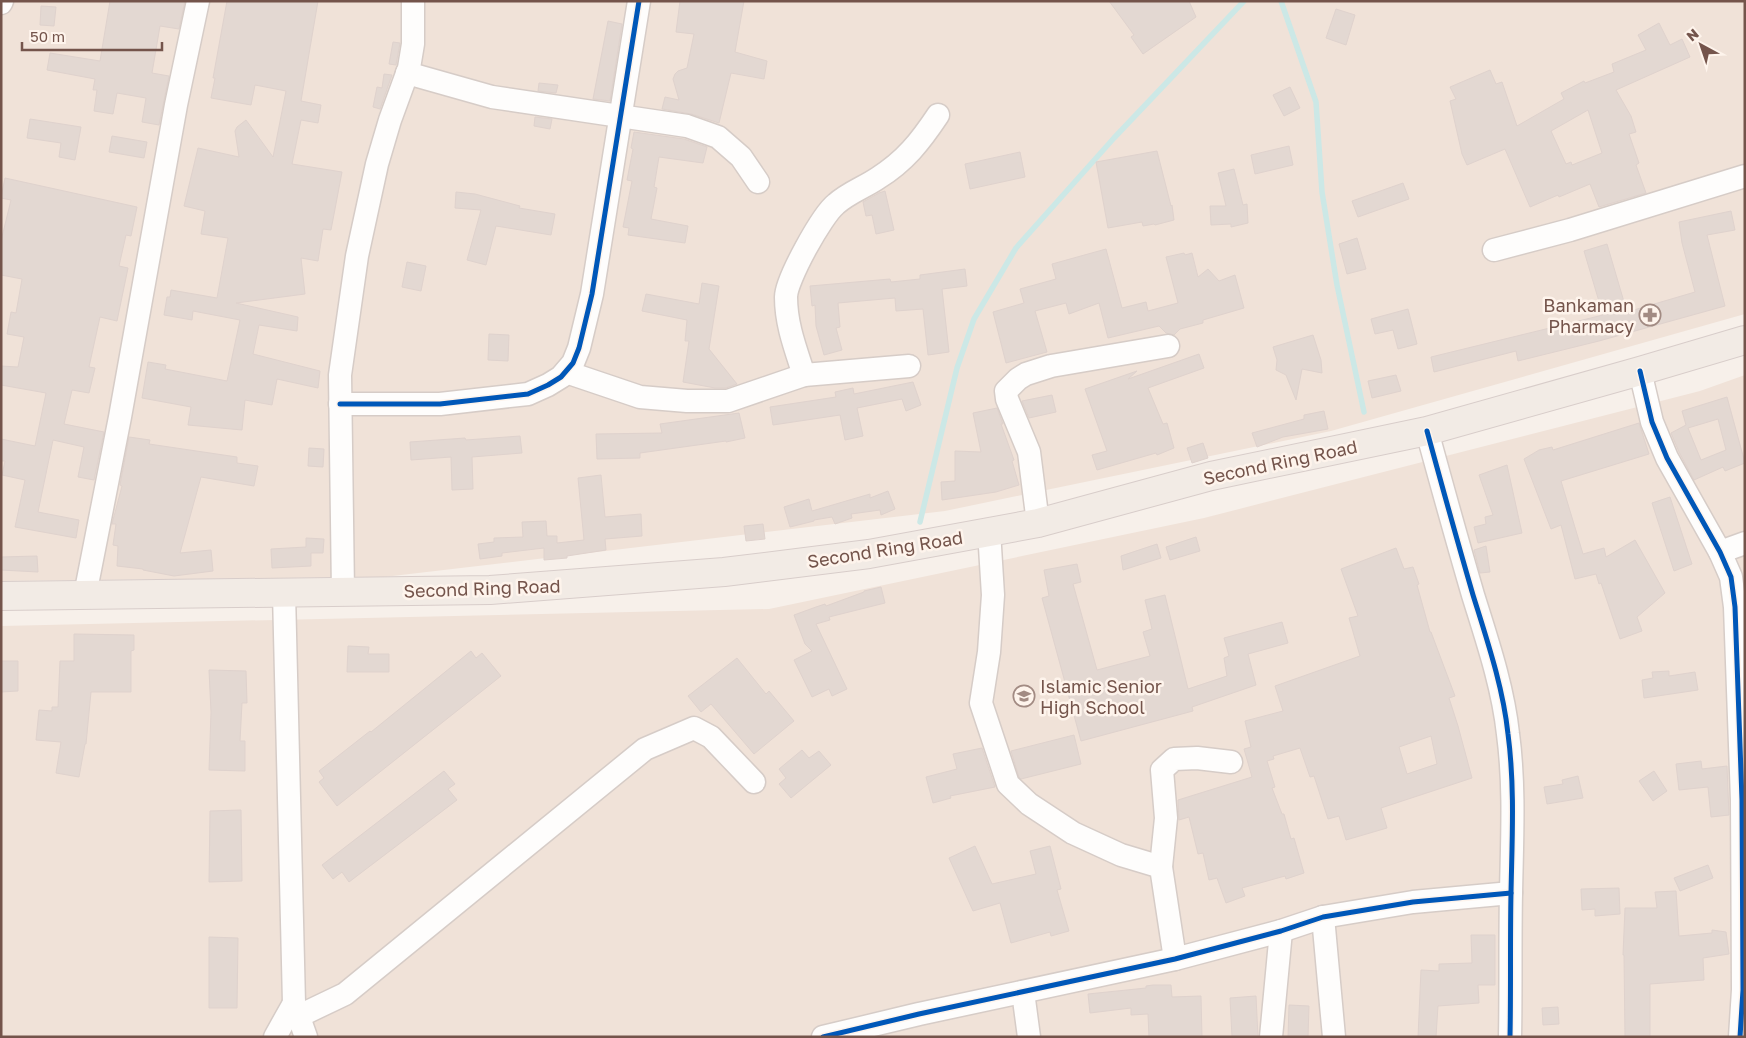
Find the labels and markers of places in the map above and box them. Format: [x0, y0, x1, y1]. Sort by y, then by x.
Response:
place label: Bankaman Pharmacy [1543, 294, 1634, 337]
pharmacy icon: Bankaman Pharmacy [1638, 303, 1662, 327]
place label: Islamic Senior High School [1040, 675, 1162, 718]
school or university icon: Islamic Senior High School [1012, 684, 1036, 708]

